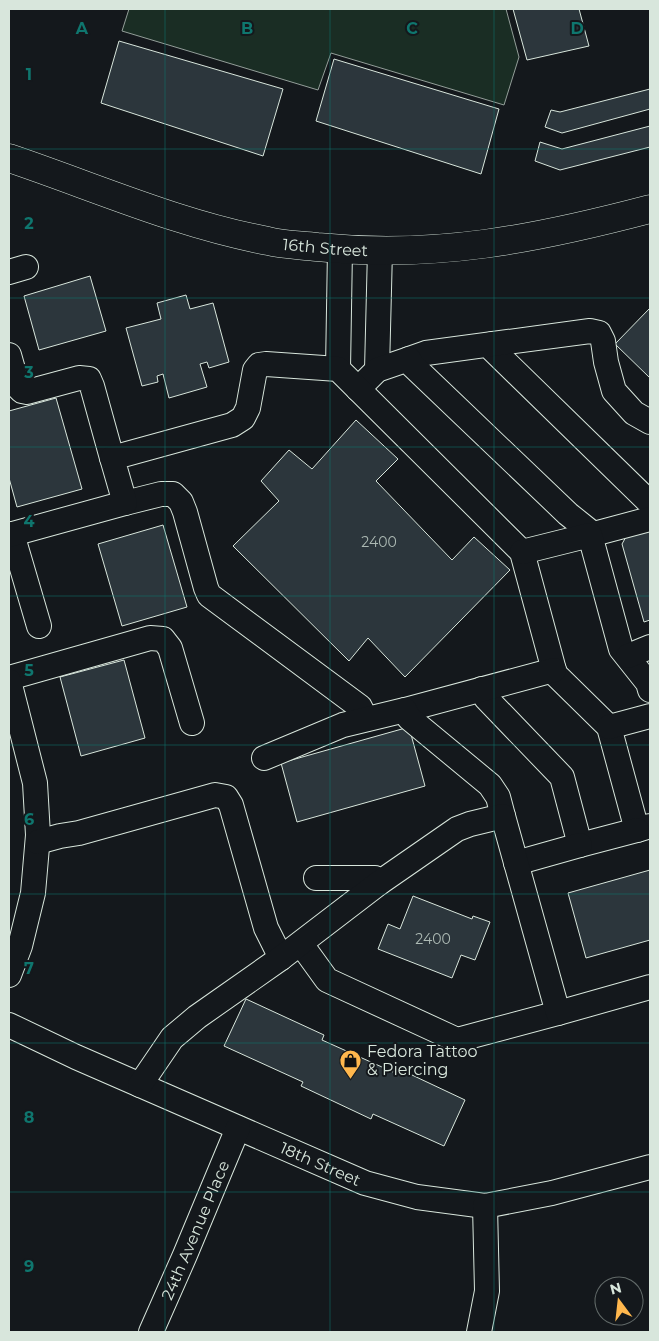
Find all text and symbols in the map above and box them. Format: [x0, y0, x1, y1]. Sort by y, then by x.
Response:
text: A [75, 19, 89, 38]
text: B [241, 19, 253, 38]
text: C [406, 19, 418, 38]
text: D [570, 19, 584, 38]
text: 1 [26, 65, 32, 84]
text: 2 [24, 214, 34, 233]
street label: 16th Street [282, 234, 369, 260]
text: 3 [23, 363, 34, 382]
text: 4 [23, 512, 35, 531]
house number: 2400 [361, 533, 397, 551]
text: 5 [24, 661, 34, 680]
text: 6 [24, 810, 34, 829]
house number: 2400 [415, 930, 451, 948]
text: 7 [24, 959, 34, 978]
place label: Fedora Tattoo & Piercing [367, 1042, 477, 1079]
shop icon: Fedora Tattoo & Piercing [339, 1048, 363, 1079]
text: 8 [24, 1108, 34, 1127]
street label: 18th Street [277, 1138, 364, 1190]
street label: 24th Avenue Place [157, 1158, 233, 1303]
text: 9 [24, 1257, 34, 1276]
north arrow [594, 1276, 644, 1326]
text: N [608, 1278, 623, 1299]

